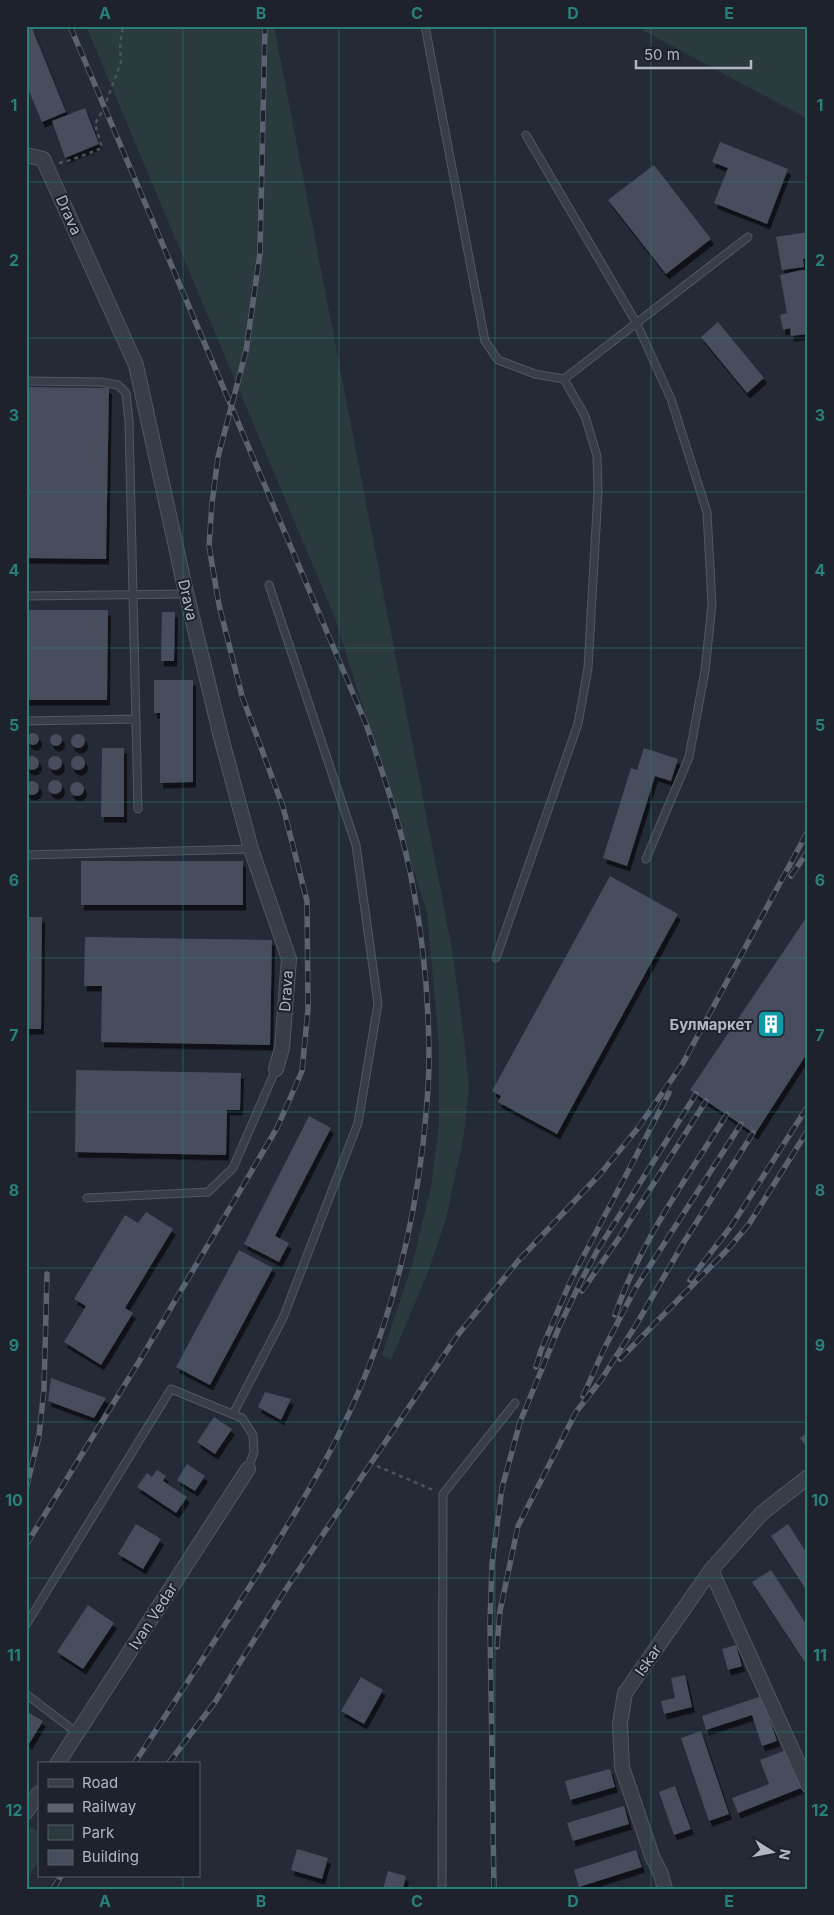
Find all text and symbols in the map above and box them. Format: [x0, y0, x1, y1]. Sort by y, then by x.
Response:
text: A [99, 3, 111, 23]
text: B [256, 3, 266, 23]
text: C [411, 3, 423, 23]
text: D [567, 3, 579, 23]
text: E [724, 3, 734, 23]
scale bar [636, 38, 752, 70]
text: 50 m [644, 45, 680, 64]
text: 1 [11, 95, 17, 115]
text: 1 [817, 95, 823, 115]
street label: Drava [52, 192, 86, 238]
text: 2 [9, 250, 19, 270]
text: 2 [815, 250, 825, 270]
text: 3 [9, 405, 19, 425]
text: 3 [815, 405, 825, 425]
text: 4 [9, 560, 20, 580]
text: 4 [815, 560, 826, 580]
street label: Drava [174, 578, 202, 622]
text: 5 [9, 715, 19, 735]
text: 5 [815, 715, 825, 735]
text: 6 [9, 870, 19, 890]
text: 6 [815, 870, 825, 890]
street label: Drava [275, 970, 297, 1012]
building icon: Булмаркет [756, 1009, 786, 1039]
place label: Булмаркет [670, 1015, 752, 1034]
text: 7 [9, 1025, 19, 1045]
text: 7 [815, 1025, 825, 1045]
text: 8 [9, 1180, 19, 1200]
text: 8 [815, 1180, 825, 1200]
text: 9 [9, 1335, 19, 1355]
text: 9 [815, 1335, 825, 1355]
text: 10 [5, 1490, 23, 1510]
text: 10 [811, 1490, 829, 1510]
street label: Ivan Vedar [124, 1579, 182, 1653]
street label: Iskar [630, 1640, 666, 1679]
text: 11 [7, 1645, 21, 1665]
text: 11 [813, 1645, 827, 1665]
legend [38, 1762, 200, 1878]
text: Road [82, 1773, 118, 1792]
text: Railway [82, 1797, 137, 1816]
text: 12 [6, 1800, 22, 1820]
text: 12 [812, 1800, 828, 1820]
text: Park [82, 1823, 115, 1842]
north arrow [746, 1828, 796, 1878]
text: Building [82, 1847, 139, 1866]
text: N [776, 1848, 795, 1861]
text: A [99, 1891, 111, 1911]
text: B [256, 1891, 266, 1911]
text: C [411, 1891, 423, 1911]
text: D [567, 1891, 579, 1911]
text: E [724, 1891, 734, 1911]

